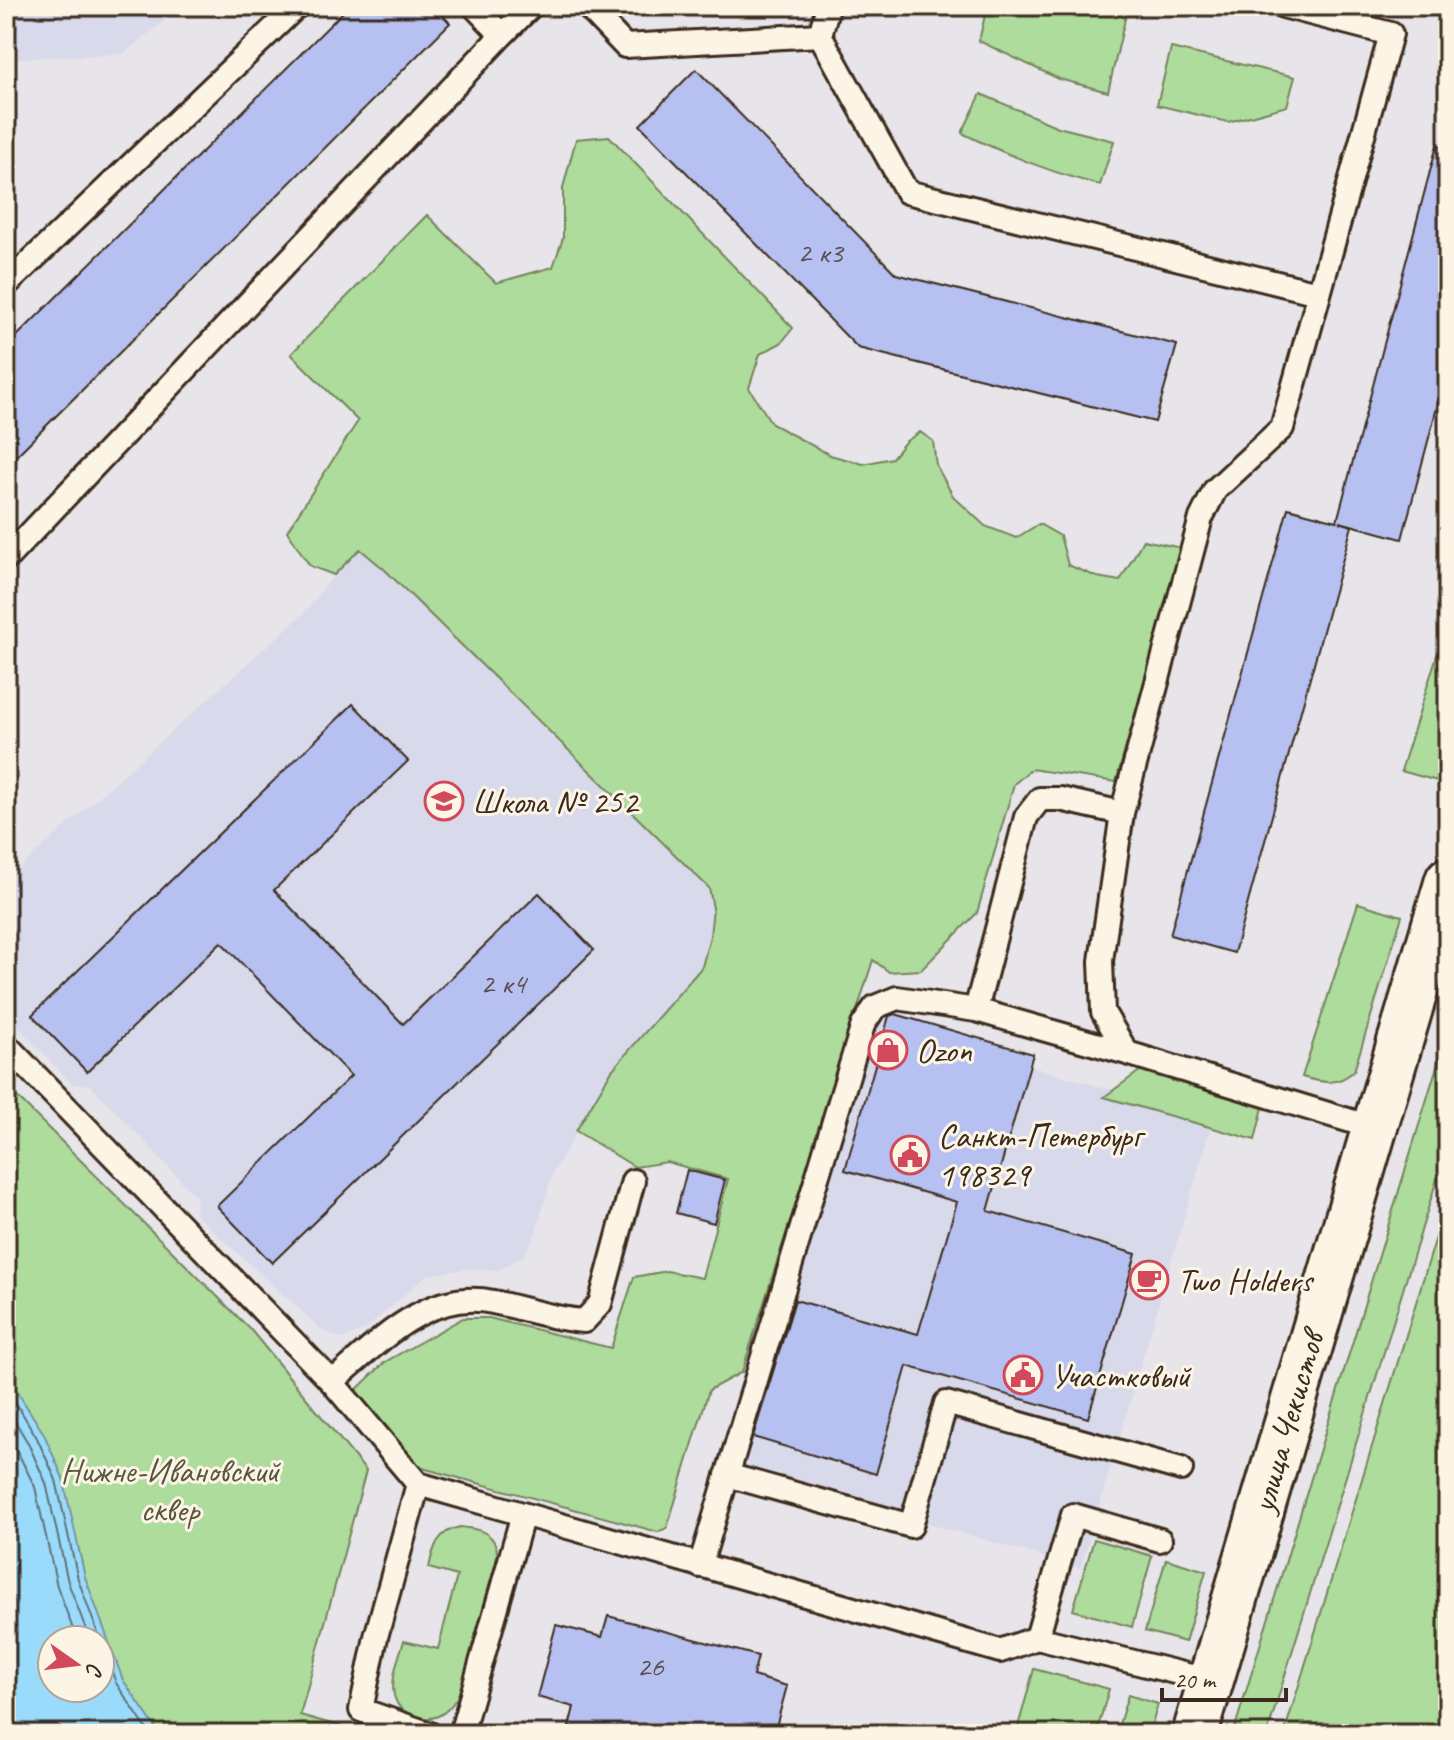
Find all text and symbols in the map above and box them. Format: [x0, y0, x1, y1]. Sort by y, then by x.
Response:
house number: 2 к3 [797, 233, 845, 271]
school or university icon: Школа № 252 [423, 780, 465, 822]
place label: Школа № 252 [472, 780, 640, 823]
house number: 2 к4 [480, 964, 528, 1002]
shop icon: Ozon [867, 1029, 909, 1071]
place label: Ozon [916, 1029, 973, 1072]
place label: Санкт-Петербург 198329 [938, 1114, 1146, 1196]
public building icon: Санкт-Петербург 198329 [889, 1134, 931, 1176]
cafe icon: Two Holders [1128, 1259, 1170, 1301]
place label: Two Holders [1177, 1259, 1315, 1302]
street label: улица Чекистов [1240, 1321, 1335, 1519]
public building icon: Участковый [1002, 1354, 1044, 1396]
place label: Участковый [1051, 1354, 1192, 1397]
park label: Нижне-Ивановский сквер [60, 1449, 281, 1531]
north arrow [36, 1624, 116, 1704]
house number: 26 [637, 1647, 665, 1685]
scale bar [1162, 1652, 1286, 1702]
text: С [79, 1660, 109, 1680]
text: 20 m [1174, 1665, 1217, 1695]

